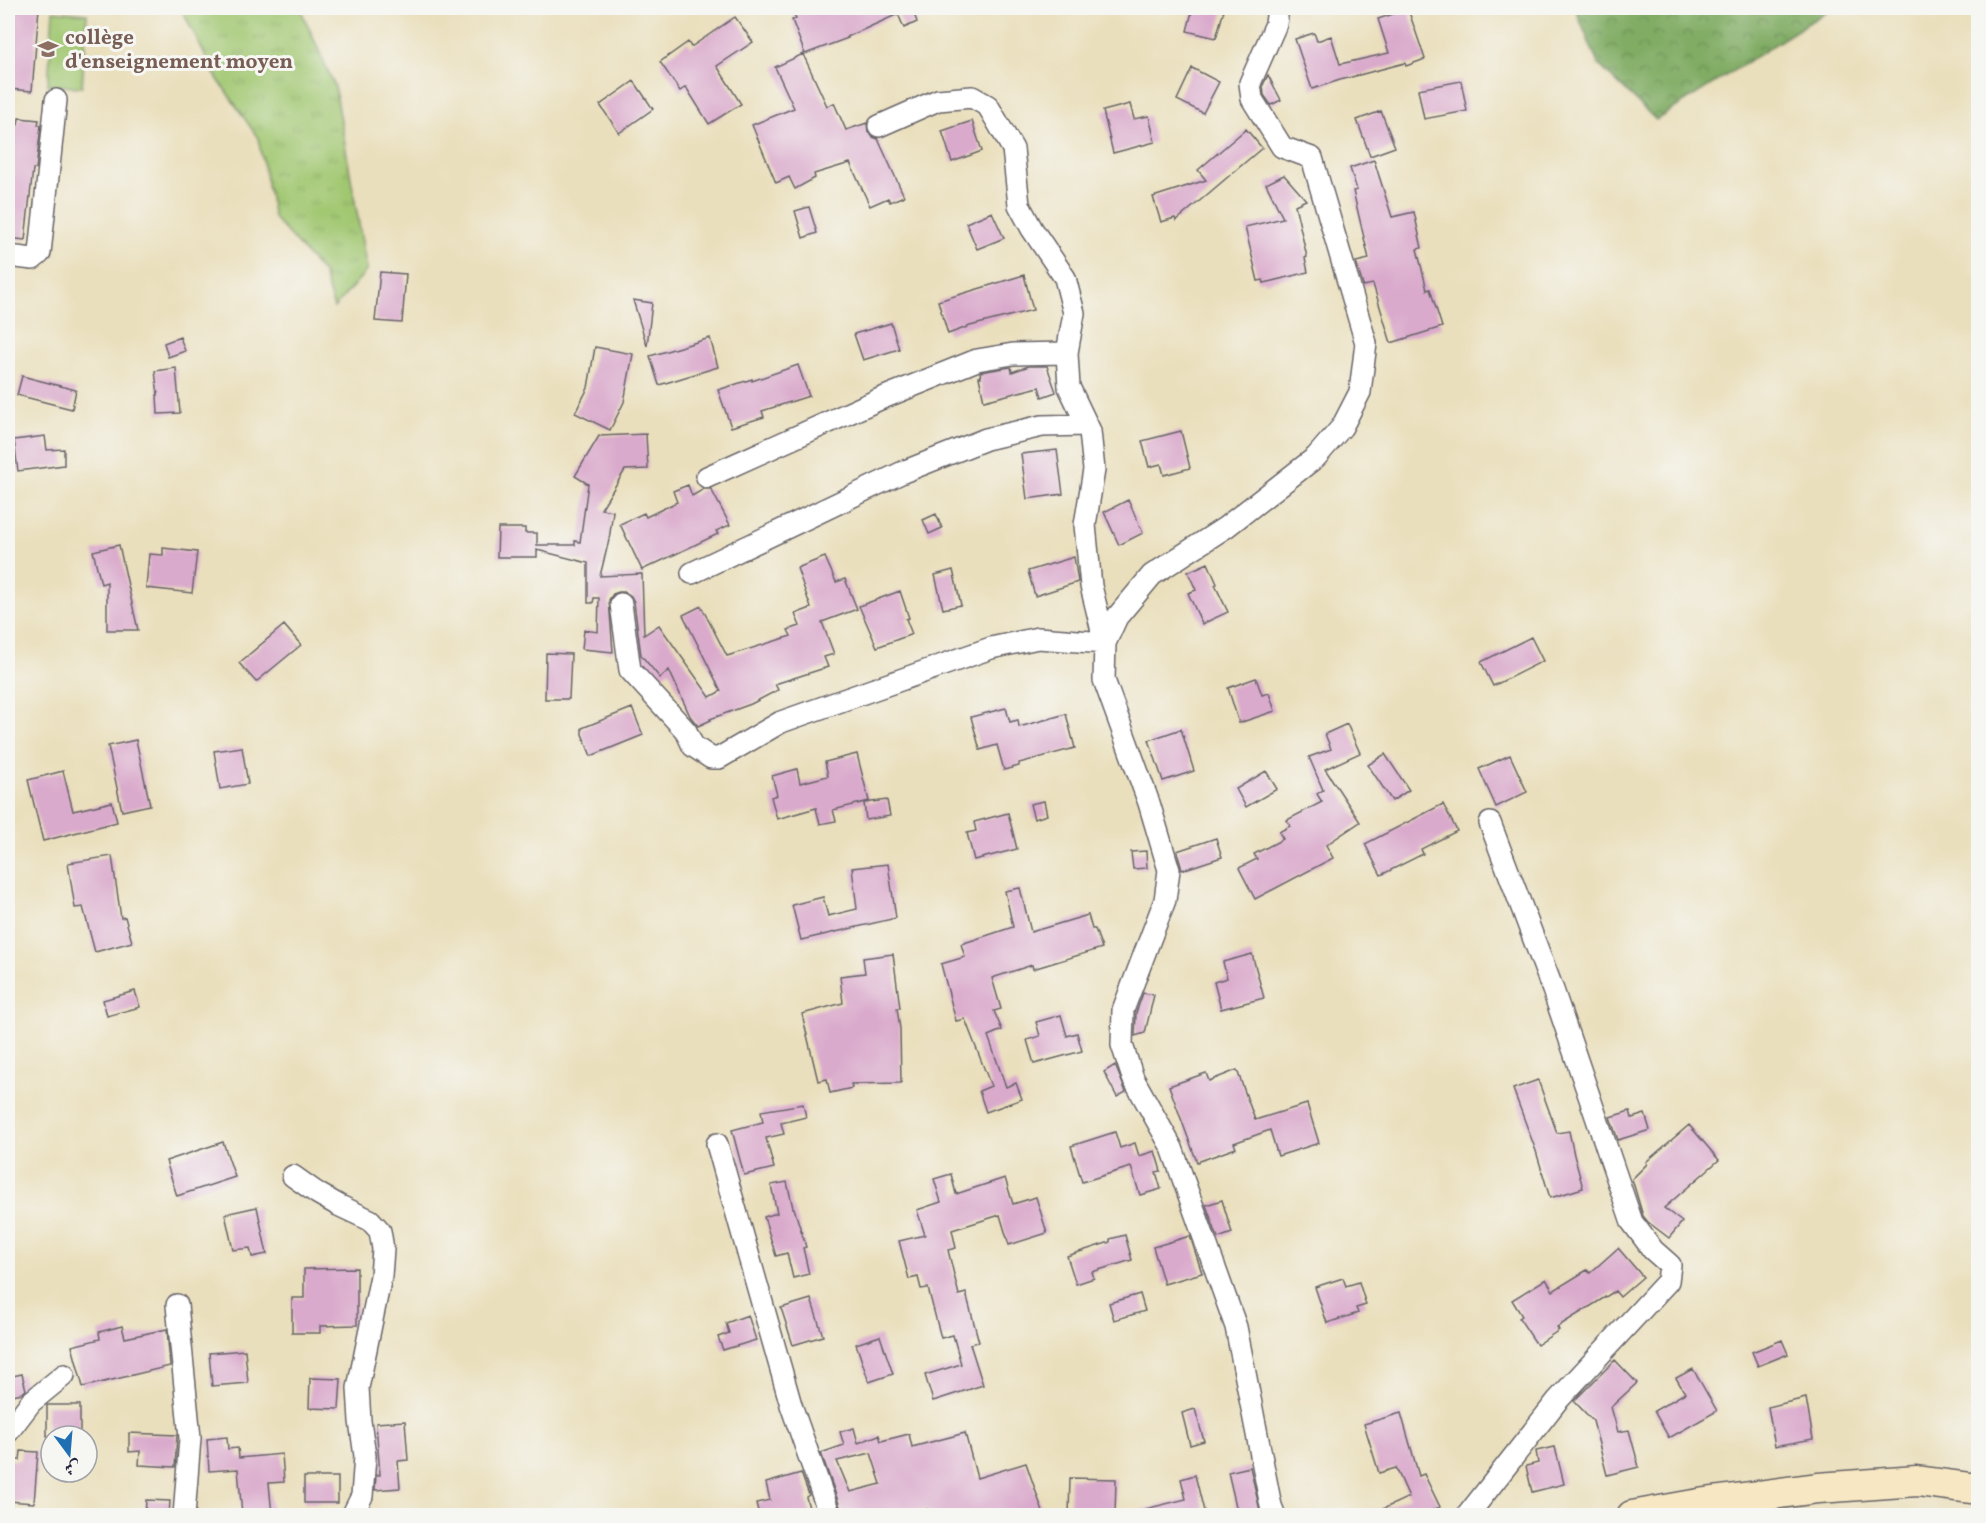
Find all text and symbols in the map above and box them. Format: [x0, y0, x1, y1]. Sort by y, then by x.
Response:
place label: collège d'enseignement moyen [65, 24, 293, 77]
school or university icon: collège d'enseignement moyen [36, 37, 60, 61]
north arrow [39, 1424, 99, 1484]
text: ش [62, 1454, 83, 1479]

